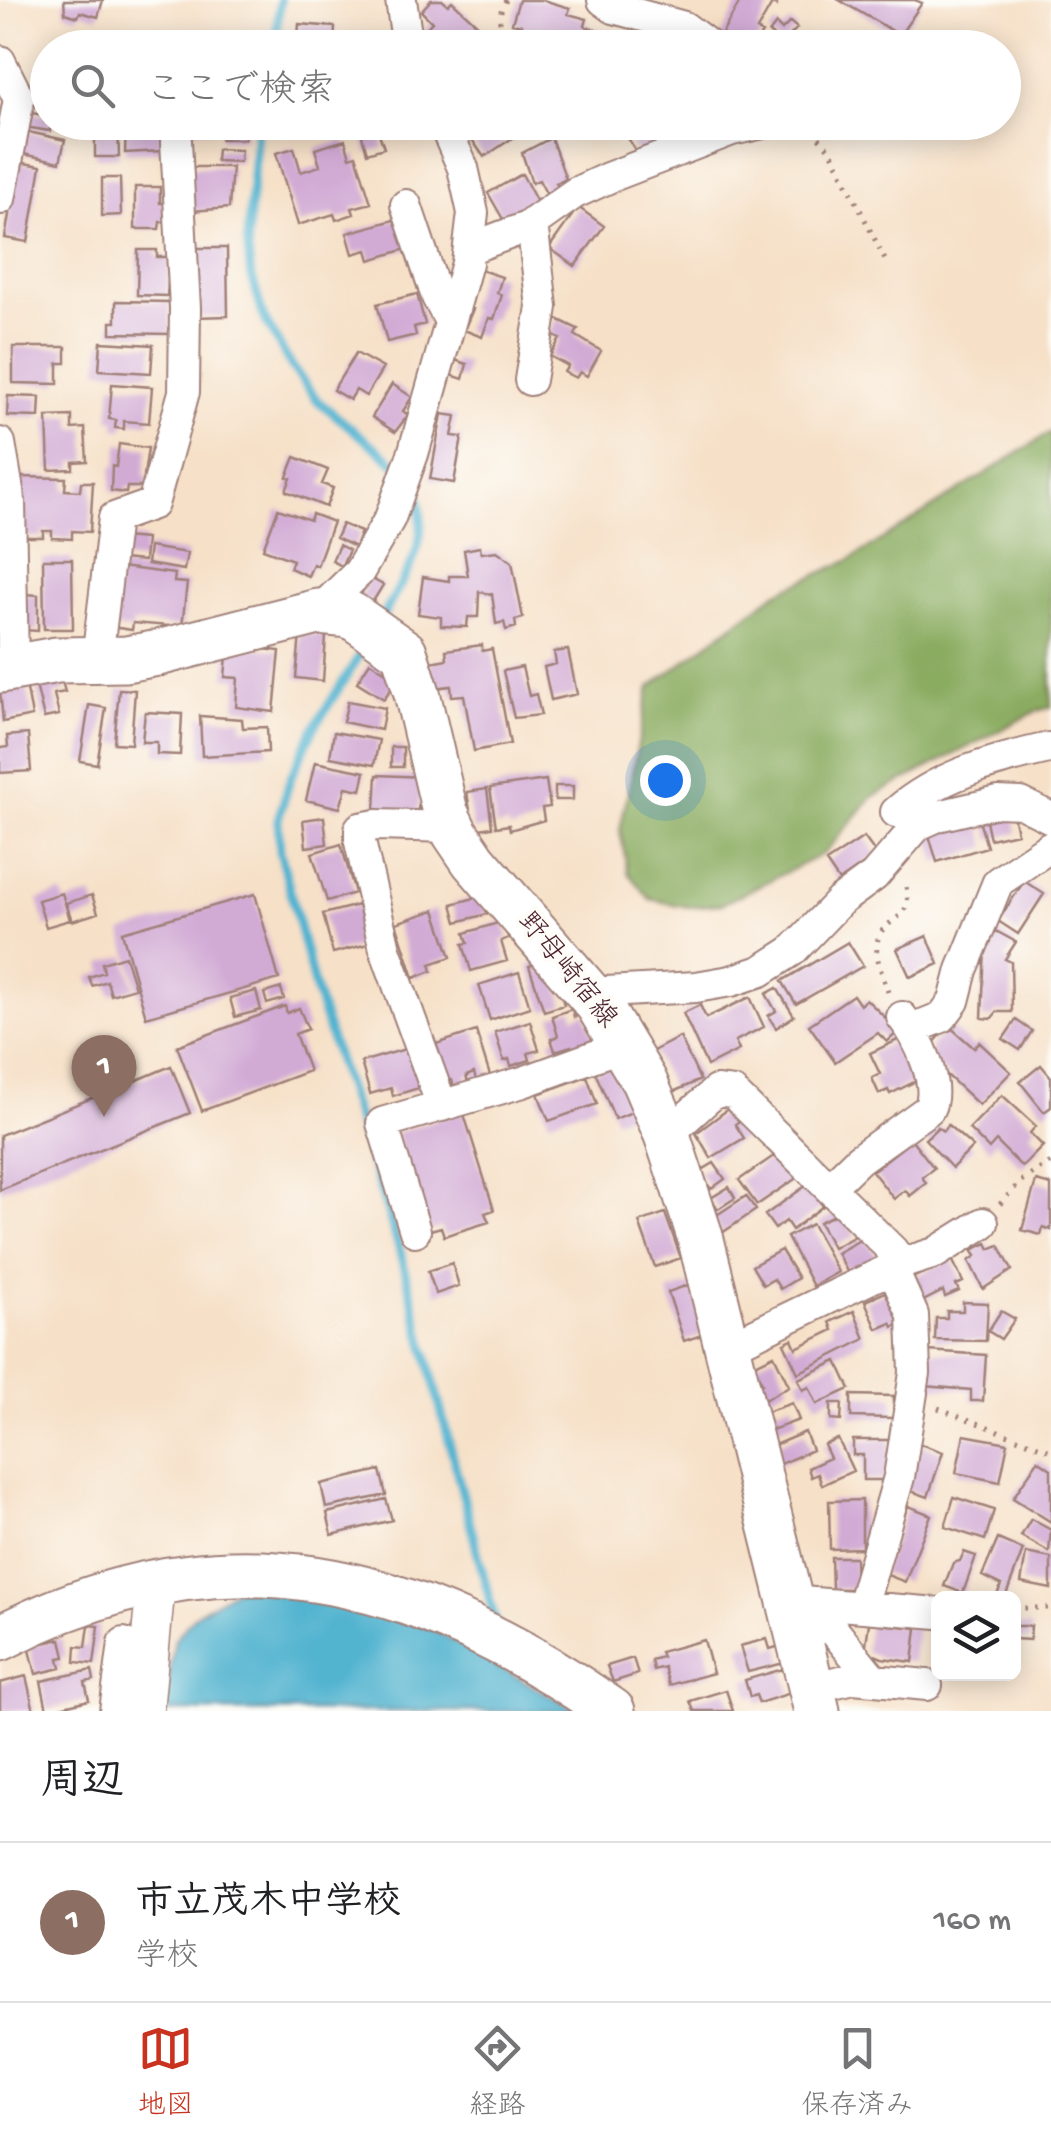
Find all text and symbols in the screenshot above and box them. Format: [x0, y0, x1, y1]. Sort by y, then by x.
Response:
search box [30, 30, 1021, 140]
icon: search [65, 58, 120, 113]
text: ここで検索 [145, 71, 335, 115]
your location [640, 755, 691, 806]
street label: 野母崎宿線 [509, 906, 624, 1036]
pin: 1 [72, 1034, 136, 1117]
map controls [931, 1591, 1021, 1681]
button: layers [931, 1591, 1021, 1681]
text: 周辺 [40, 1760, 124, 1809]
text: 市立茂木中学校 [135, 1883, 401, 1927]
text: 1 [66, 1903, 79, 1941]
text: 160 m [933, 1903, 1011, 1941]
text: 学校 [135, 1939, 199, 1977]
tab: 地図 [138, 2021, 194, 2124]
tab: 経路 [469, 2021, 525, 2124]
tab: 保存済み [801, 2021, 913, 2124]

